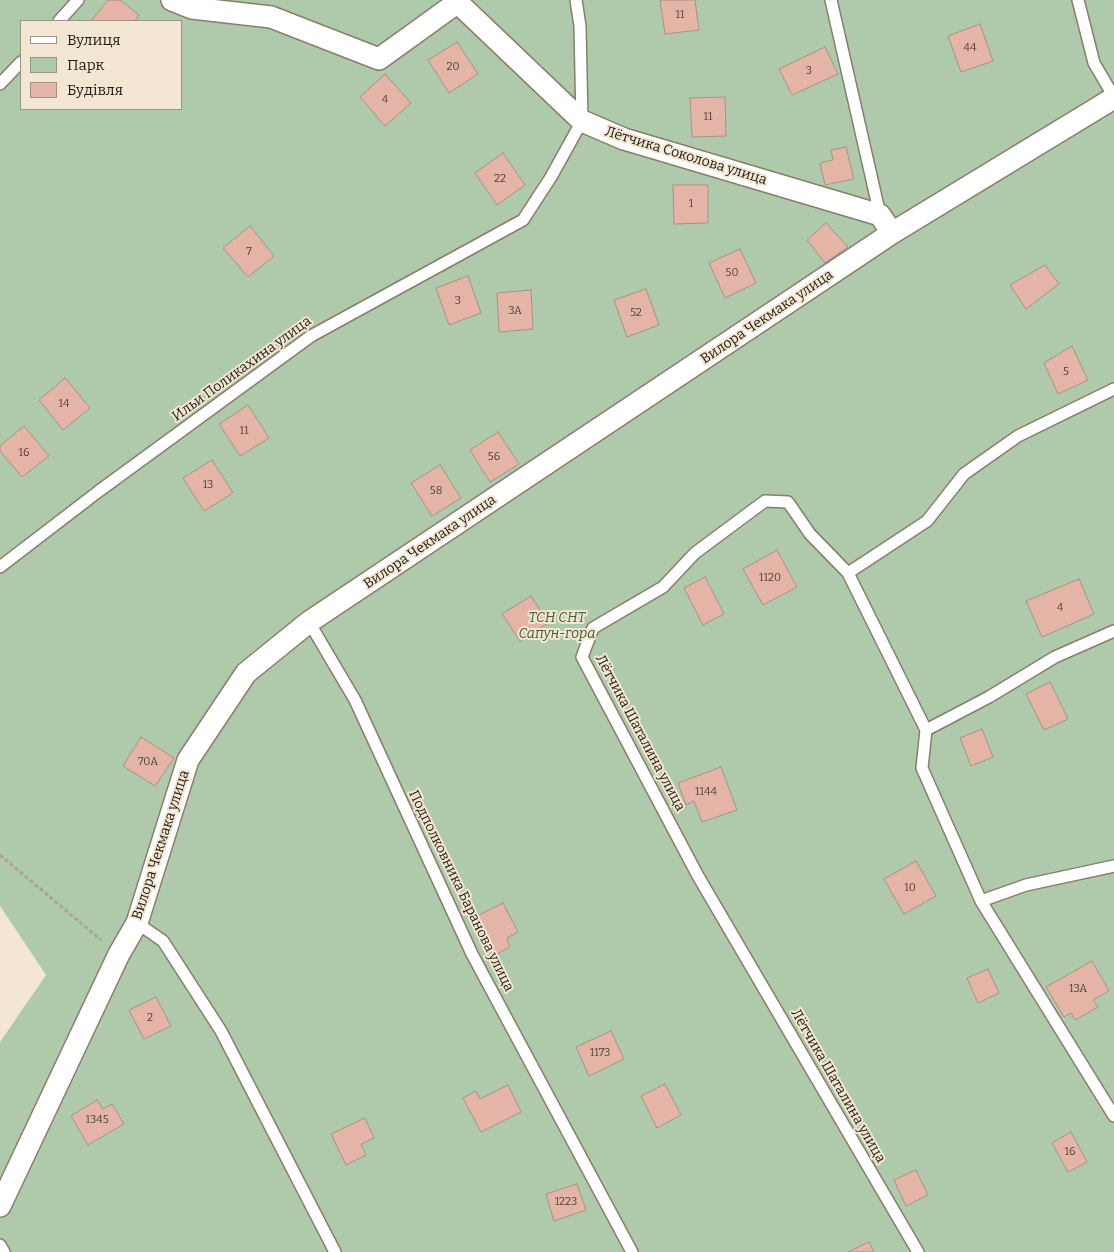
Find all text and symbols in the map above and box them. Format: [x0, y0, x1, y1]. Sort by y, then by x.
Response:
house number: 11 [676, 8, 684, 22]
legend [20, 20, 182, 110]
text: Вулиця [67, 31, 121, 49]
house number: 44 [964, 41, 976, 55]
text: Парк [67, 56, 104, 74]
house number: 20 [446, 60, 460, 74]
house number: 3 [806, 64, 812, 78]
text: Будівля [67, 81, 123, 99]
house number: 4 [382, 93, 388, 107]
house number: 11 [704, 110, 712, 124]
street label: Лётчика Соколова улица [603, 123, 769, 189]
house number: 22 [494, 172, 506, 186]
house number: 1 [689, 197, 693, 211]
house number: 7 [246, 245, 252, 259]
street label: Вилора Чекмака улица [698, 266, 836, 368]
house number: 50 [726, 266, 738, 280]
house number: 3 [455, 294, 461, 308]
house number: 3А [508, 304, 522, 318]
house number: 52 [630, 306, 642, 320]
street label: Ильи Поликахина улица [169, 313, 315, 425]
house number: 5 [1063, 365, 1069, 379]
house number: 14 [59, 397, 69, 411]
house number: 11 [240, 424, 248, 438]
house number: 16 [19, 446, 29, 460]
house number: 56 [488, 450, 500, 464]
house number: 13 [203, 478, 213, 492]
house number: 58 [430, 484, 442, 498]
street label: Вилора Чекмака улица [361, 491, 499, 593]
house number: 1120 [759, 571, 781, 585]
house number: 4 [1057, 601, 1063, 615]
park label: ТСН СНТ Сапун-гора [519, 610, 595, 642]
street label: Лётчика Шаталина улица [592, 652, 688, 814]
house number: 70А [138, 755, 158, 769]
street label: Вилора Чекмака улица [129, 768, 193, 922]
house number: 1144 [695, 785, 717, 799]
street label: Подполковника Баранова улица [405, 788, 517, 994]
house number: 10 [904, 881, 916, 895]
house number: 13А [1069, 982, 1087, 996]
street label: Лётчика Шаталина улица [787, 1006, 889, 1166]
house number: 2 [147, 1011, 153, 1025]
house number: 1173 [590, 1046, 610, 1060]
house number: 1345 [85, 1113, 109, 1127]
house number: 16 [1065, 1145, 1075, 1159]
house number: 1223 [555, 1195, 577, 1209]

